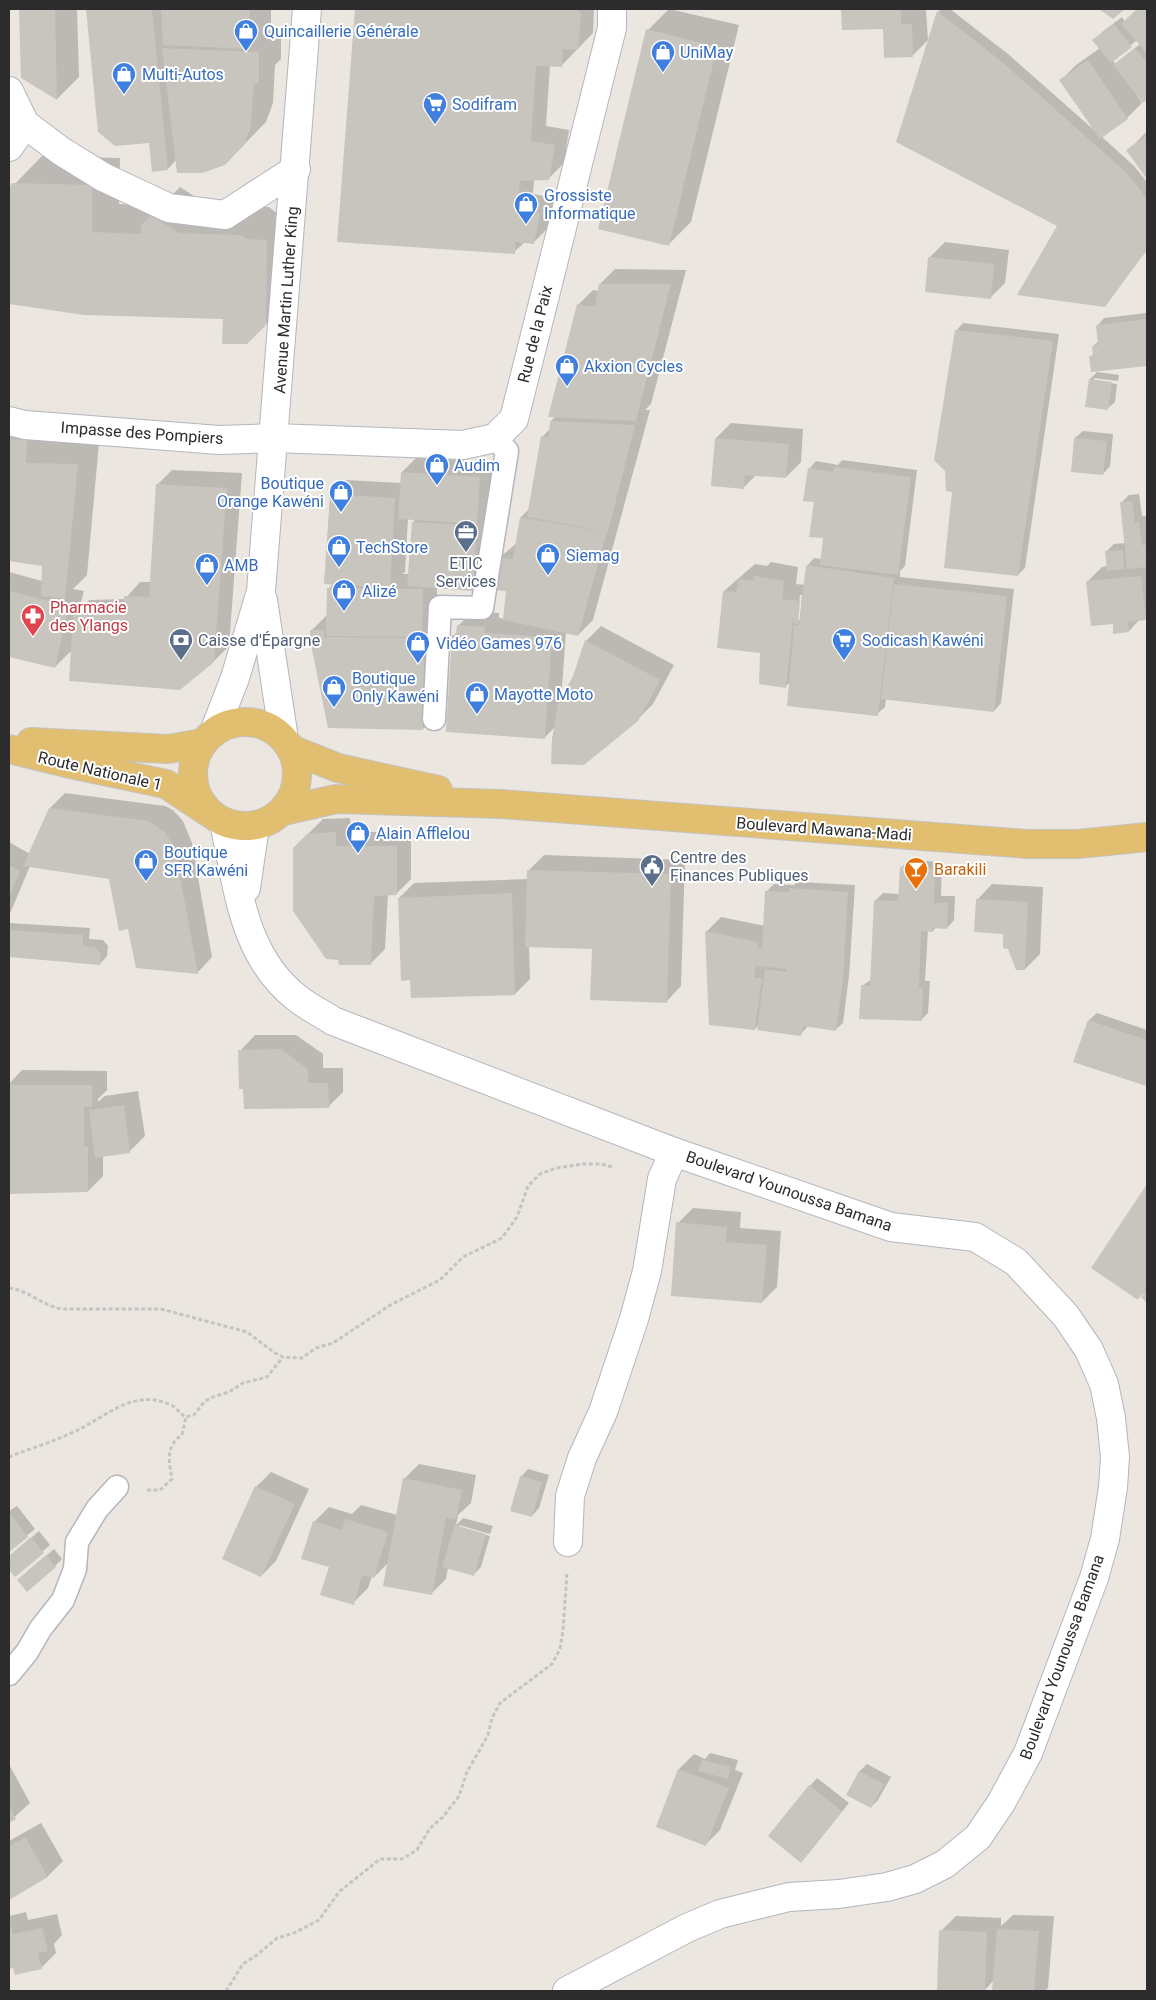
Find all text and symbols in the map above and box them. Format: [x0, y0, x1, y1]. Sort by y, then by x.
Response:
shop icon: Quincaillerie Générale [233, 18, 259, 52]
place label: Quincaillerie Générale [264, 22, 418, 41]
shop icon: UniMay [650, 39, 676, 73]
place label: UniMay [680, 43, 734, 62]
shop icon: Multi-Autos [111, 61, 137, 95]
place label: Multi-Autos [142, 65, 224, 84]
supermarket icon: Sodifram [422, 91, 448, 125]
place label: Sodifram [452, 95, 517, 114]
place label: Grossiste Informatique [544, 186, 636, 223]
shop icon: Grossiste Informatique [513, 191, 539, 225]
street label: Avenue Martin Luther King [270, 206, 302, 394]
street label: Rue de la Paix [514, 283, 556, 385]
shop icon: Akxion Cycles [554, 353, 580, 387]
place label: Akxion Cycles [584, 357, 683, 376]
street label: Impasse des Pompiers [60, 418, 224, 448]
shop icon: Audim [424, 452, 450, 486]
place label: Audim [454, 456, 500, 475]
place label: Boutique Orange Kawéni [217, 474, 324, 511]
shop icon: Boutique Orange Kawéni [328, 479, 354, 513]
office icon: ETIC Services [453, 519, 479, 553]
shop icon: TechStore [326, 534, 352, 568]
place label: TechStore [356, 538, 428, 557]
shop icon: Siemag [535, 542, 561, 576]
place label: Siemag [566, 546, 620, 565]
shop icon: AMB [194, 552, 220, 586]
place label: ETIC Services [436, 554, 496, 591]
place label: AMB [224, 556, 258, 575]
shop icon: Alizé [331, 578, 357, 612]
place label: Alizé [362, 582, 397, 601]
place label: Pharmacie des Ylangs [50, 598, 128, 635]
pharmacy icon: Pharmacie des Ylangs [20, 603, 46, 637]
bank icon: Caisse d'Épargne [168, 627, 194, 661]
supermarket icon: Sodicash Kawéni [831, 627, 857, 661]
shop icon: Vidéo Games 976 [405, 630, 431, 664]
place label: Caisse d'Épargne [198, 631, 320, 650]
place label: Sodicash Kawéni [862, 631, 984, 650]
place label: Vidéo Games 976 [436, 634, 562, 653]
place label: Boutique Only Kawéni [352, 669, 439, 706]
shop icon: Boutique Only Kawéni [321, 674, 347, 708]
shop icon: Mayotte Moto [464, 681, 490, 715]
place label: Mayotte Moto [494, 685, 593, 704]
street label: Route Nationale 1 [36, 747, 164, 795]
street label: Boulevard Mawana-Madi [736, 813, 912, 845]
shop icon: Alain Afflelou [345, 820, 371, 854]
place label: Alain Afflelou [376, 824, 470, 843]
place label: Boutique SFR Kawéni [164, 843, 248, 880]
shop icon: Boutique SFR Kawéni [133, 848, 159, 882]
place label: Centre des Finances Publiques [670, 848, 809, 885]
public building icon: Centre des Finances Publiques [639, 853, 665, 887]
bar icon: Barakili [903, 856, 929, 890]
place label: Barakili [934, 860, 986, 879]
street label: Boulevard Younoussa Bamana [683, 1147, 895, 1235]
street label: Boulevard Younoussa Bamana [1016, 1552, 1108, 1762]

